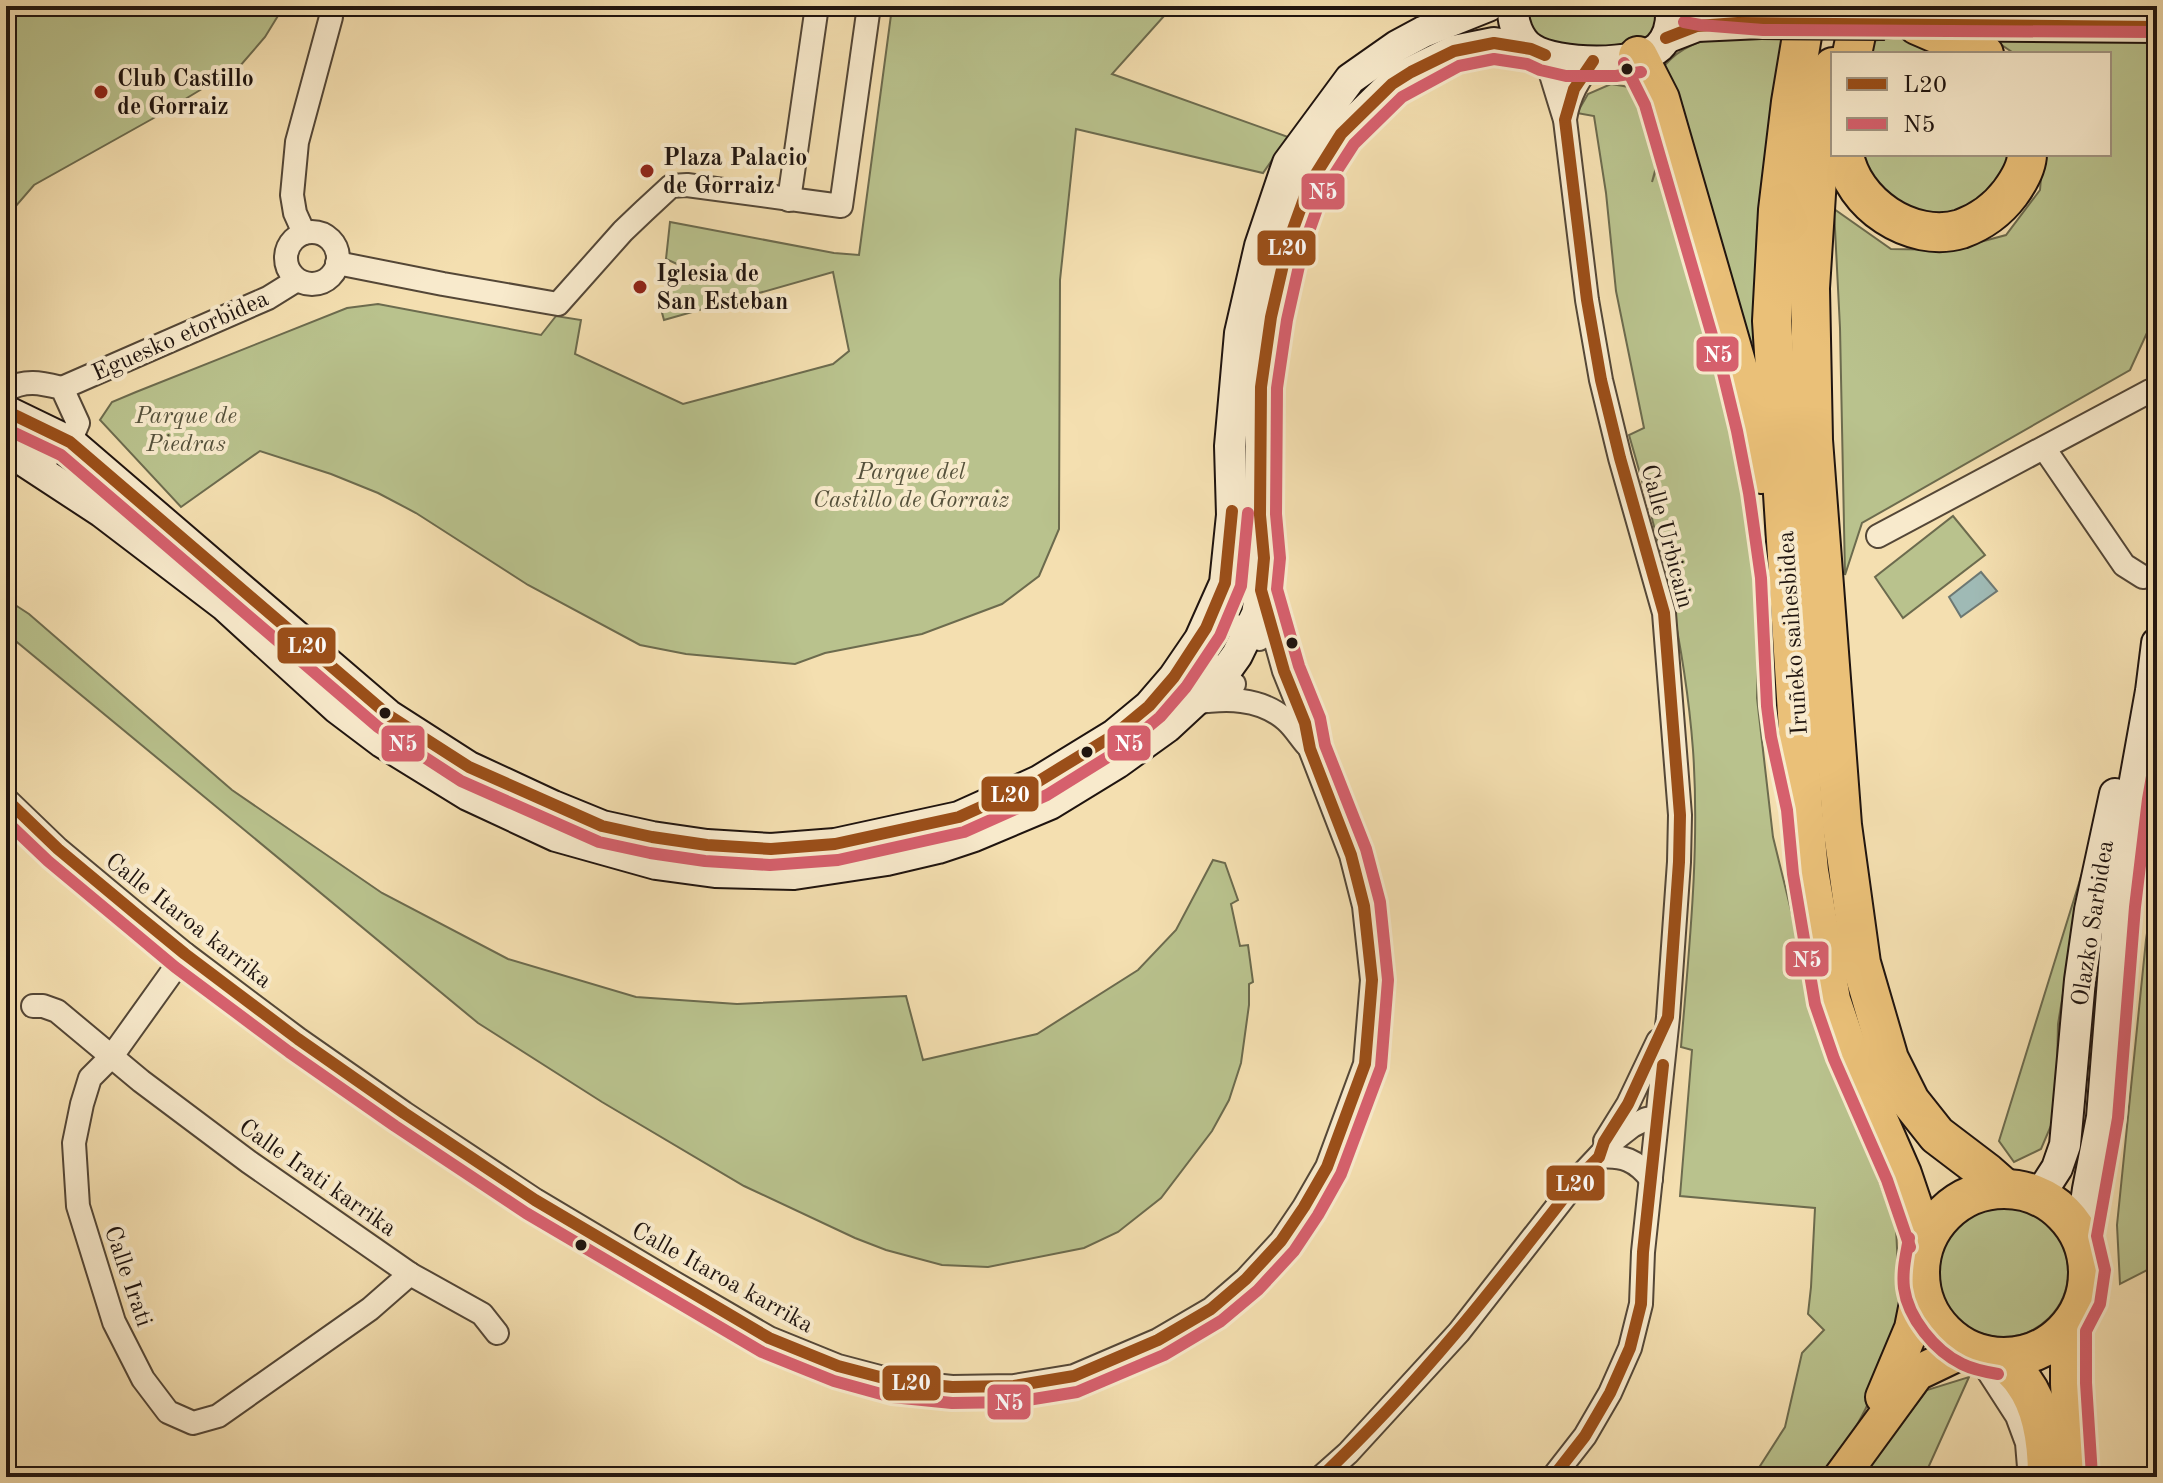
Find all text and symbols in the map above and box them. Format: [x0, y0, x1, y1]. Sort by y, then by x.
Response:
legend [1831, 52, 2111, 156]
unlabelled marker [1619, 61, 1635, 77]
place label: Club Castillo de Gorraiz [117, 68, 254, 120]
text: L20 [1903, 74, 1947, 98]
marker: Club Castillo de Gorraiz [92, 83, 110, 101]
text: N5 [1903, 114, 1935, 138]
place label: Plaza Palacio de Gorraiz [663, 147, 807, 199]
marker: Plaza Palacio de Gorraiz [638, 162, 656, 180]
line badge: N5 [1300, 172, 1346, 211]
text: N5 [1308, 182, 1338, 204]
line badge: L20 [1256, 229, 1317, 267]
text: L20 [1267, 238, 1307, 260]
place label: Iglesia de San Esteban [656, 263, 788, 315]
marker: Iglesia de San Esteban [631, 278, 649, 296]
street label: Eguesko etorbidea [89, 287, 273, 386]
line badge: N5 [1695, 335, 1740, 373]
text: N5 [1703, 345, 1733, 367]
park label: Parque de Piedras [134, 405, 237, 457]
park label: Parque del Castillo de Gorraiz [813, 461, 1009, 513]
street label: Calle Urbicain [1635, 462, 1697, 611]
street label: Iruñeko saihesbidea [1775, 530, 1813, 736]
line badge: L20 [276, 626, 337, 665]
unlabelled marker [1284, 635, 1300, 651]
text: L20 [287, 636, 327, 658]
unlabelled marker [377, 705, 393, 721]
line badge: N5 [380, 724, 426, 763]
line badge: N5 [1106, 724, 1152, 762]
text: N5 [388, 734, 418, 756]
text: N5 [1114, 734, 1144, 756]
unlabelled marker [1079, 744, 1095, 760]
line badge: L20 [980, 775, 1040, 813]
text: L20 [990, 785, 1030, 807]
street label: Olazko Sarbidea [2069, 839, 2119, 1008]
street label: Calle Itaroa karrika [100, 849, 275, 994]
line badge: N5 [1784, 940, 1830, 978]
text: N5 [1792, 950, 1822, 972]
street label: Calle Irati karrika [234, 1115, 400, 1242]
line badge: L20 [1545, 1164, 1606, 1202]
text: L20 [1555, 1174, 1595, 1196]
street label: Calle Itaroa karrika [627, 1219, 817, 1339]
street label: Calle Irati [99, 1223, 155, 1330]
unlabelled marker [573, 1237, 589, 1253]
line badge: L20 [881, 1364, 942, 1402]
text: L20 [891, 1373, 931, 1395]
line badge: N5 [986, 1383, 1032, 1421]
text: N5 [994, 1393, 1024, 1415]

